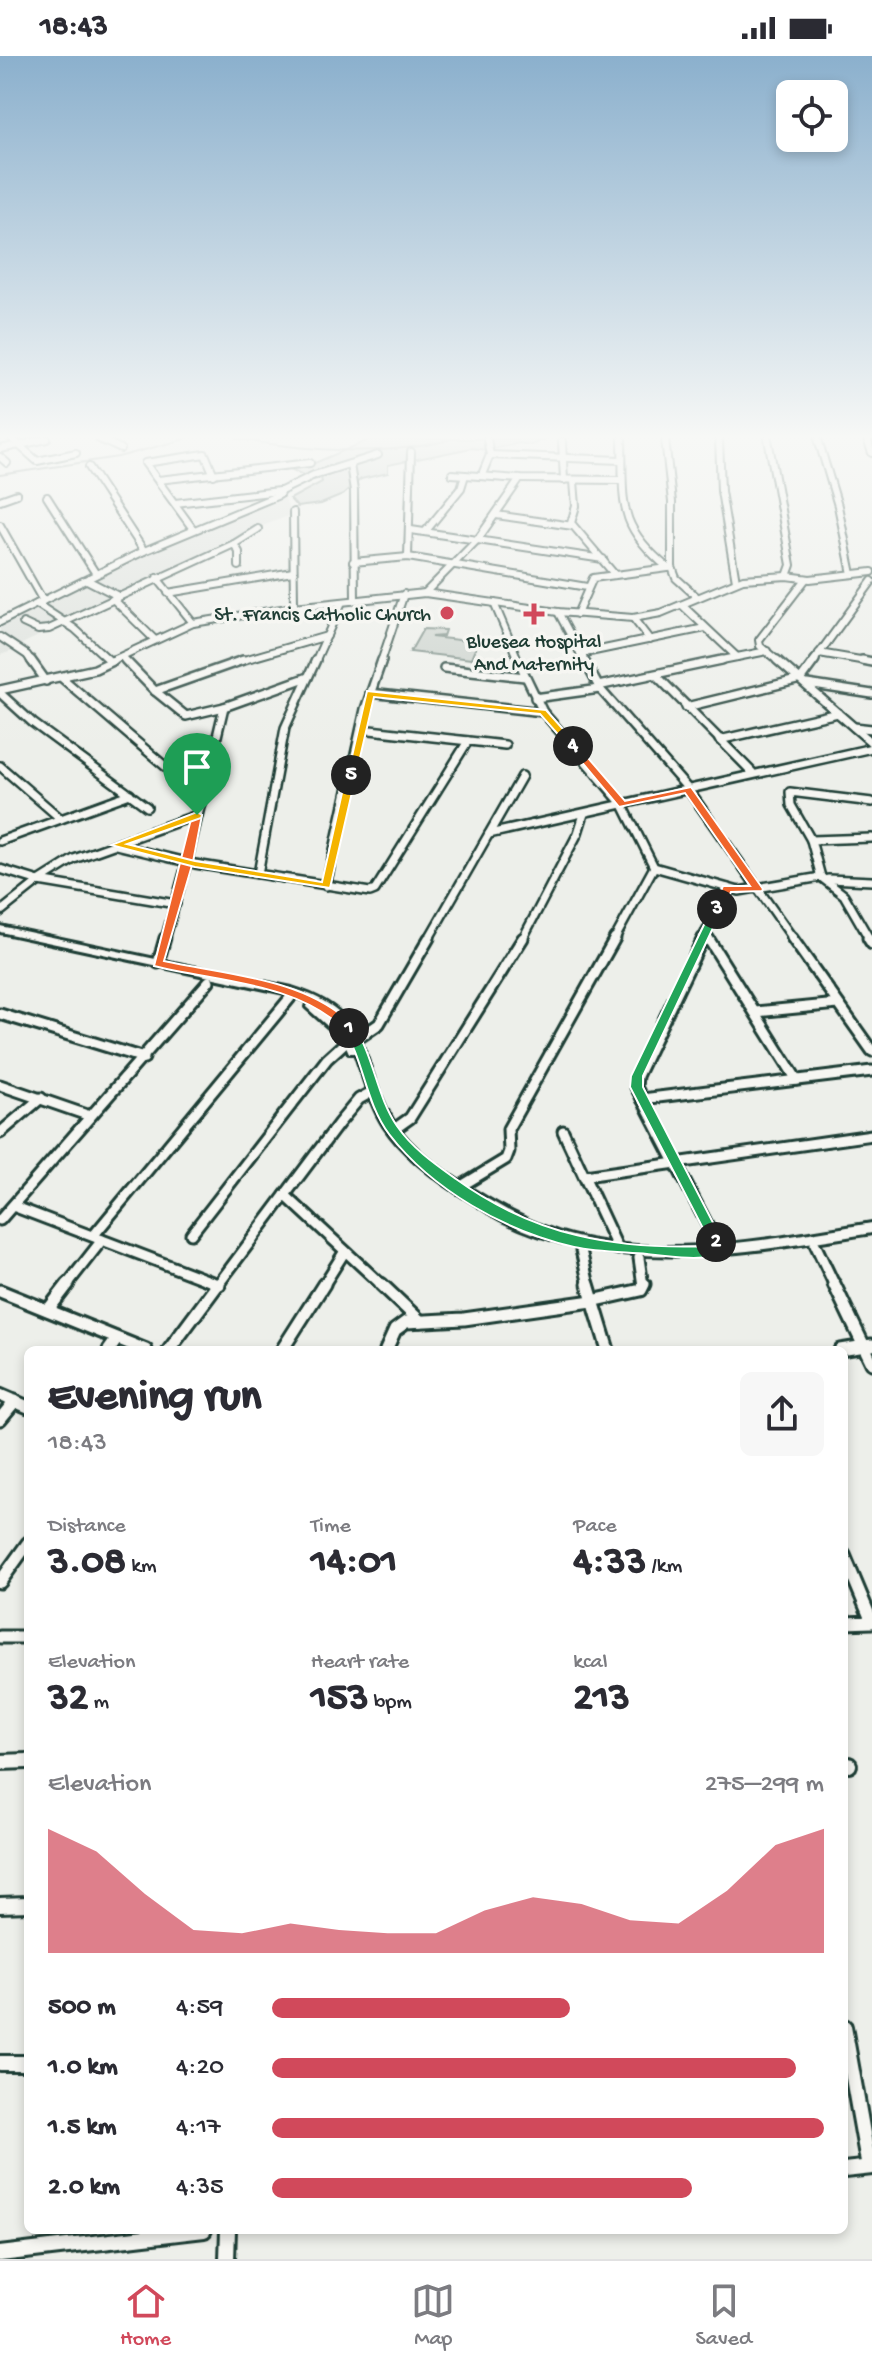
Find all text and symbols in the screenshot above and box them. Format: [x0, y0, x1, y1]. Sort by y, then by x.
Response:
text: 18:43 [40, 11, 108, 46]
map controls [776, 80, 848, 152]
button: locate [776, 80, 848, 152]
marker: Bluesea Hospital And Maternity [523, 603, 545, 625]
marker: St. Francis Catholic Church [438, 604, 456, 622]
place label: St. Francis Catholic Church [214, 605, 431, 628]
place label: Bluesea Hospital And Maternity [466, 632, 601, 678]
pin: 4 [553, 726, 593, 766]
pin [163, 733, 231, 815]
text: 4 [568, 733, 578, 759]
icon: arrive [175, 745, 219, 789]
pin: 5 [331, 755, 371, 795]
text: 5 [345, 762, 357, 788]
pin: 3 [697, 889, 737, 929]
text: 3 [711, 896, 723, 922]
pin: 1 [329, 1008, 369, 1048]
text: 1 [345, 1015, 353, 1041]
pin: 2 [696, 1222, 736, 1262]
text: 2 [711, 1229, 721, 1255]
button: share [740, 1372, 824, 1456]
text: Evening run [48, 1373, 261, 1425]
text: 18:43 [48, 1429, 107, 1460]
text: Distance [48, 1514, 126, 1540]
text: Time [311, 1514, 351, 1540]
text: Pace [573, 1514, 617, 1540]
text: 3.08 [48, 1540, 126, 1587]
text: 14:01 [311, 1540, 397, 1587]
text: 4:33 [573, 1540, 646, 1587]
text: km [126, 1554, 157, 1580]
text: /km [646, 1554, 682, 1580]
text: Elevation [48, 1650, 135, 1676]
text: Heart rate [311, 1650, 409, 1676]
text: kcal [573, 1650, 608, 1676]
text: 32 [48, 1676, 88, 1723]
text: 153 [311, 1676, 369, 1723]
text: 213 [573, 1676, 630, 1723]
text: m [88, 1690, 109, 1716]
text: bpm [369, 1690, 412, 1716]
text: Elevation [48, 1770, 151, 1801]
text: 275–299 m [705, 1770, 824, 1801]
text: 500 m [48, 1993, 116, 2024]
text: 4:59 [176, 1993, 223, 2024]
text: 1.0 km [48, 2053, 118, 2084]
text: 4:20 [176, 2053, 224, 2084]
text: 1.5 km [48, 2113, 117, 2144]
text: 4:17 [176, 2113, 220, 2144]
text: 2.0 km [48, 2173, 120, 2204]
text: 4:35 [176, 2173, 224, 2204]
tab: Home [120, 2279, 171, 2353]
tab: Map [411, 2279, 455, 2353]
tab: Saved [696, 2279, 752, 2353]

